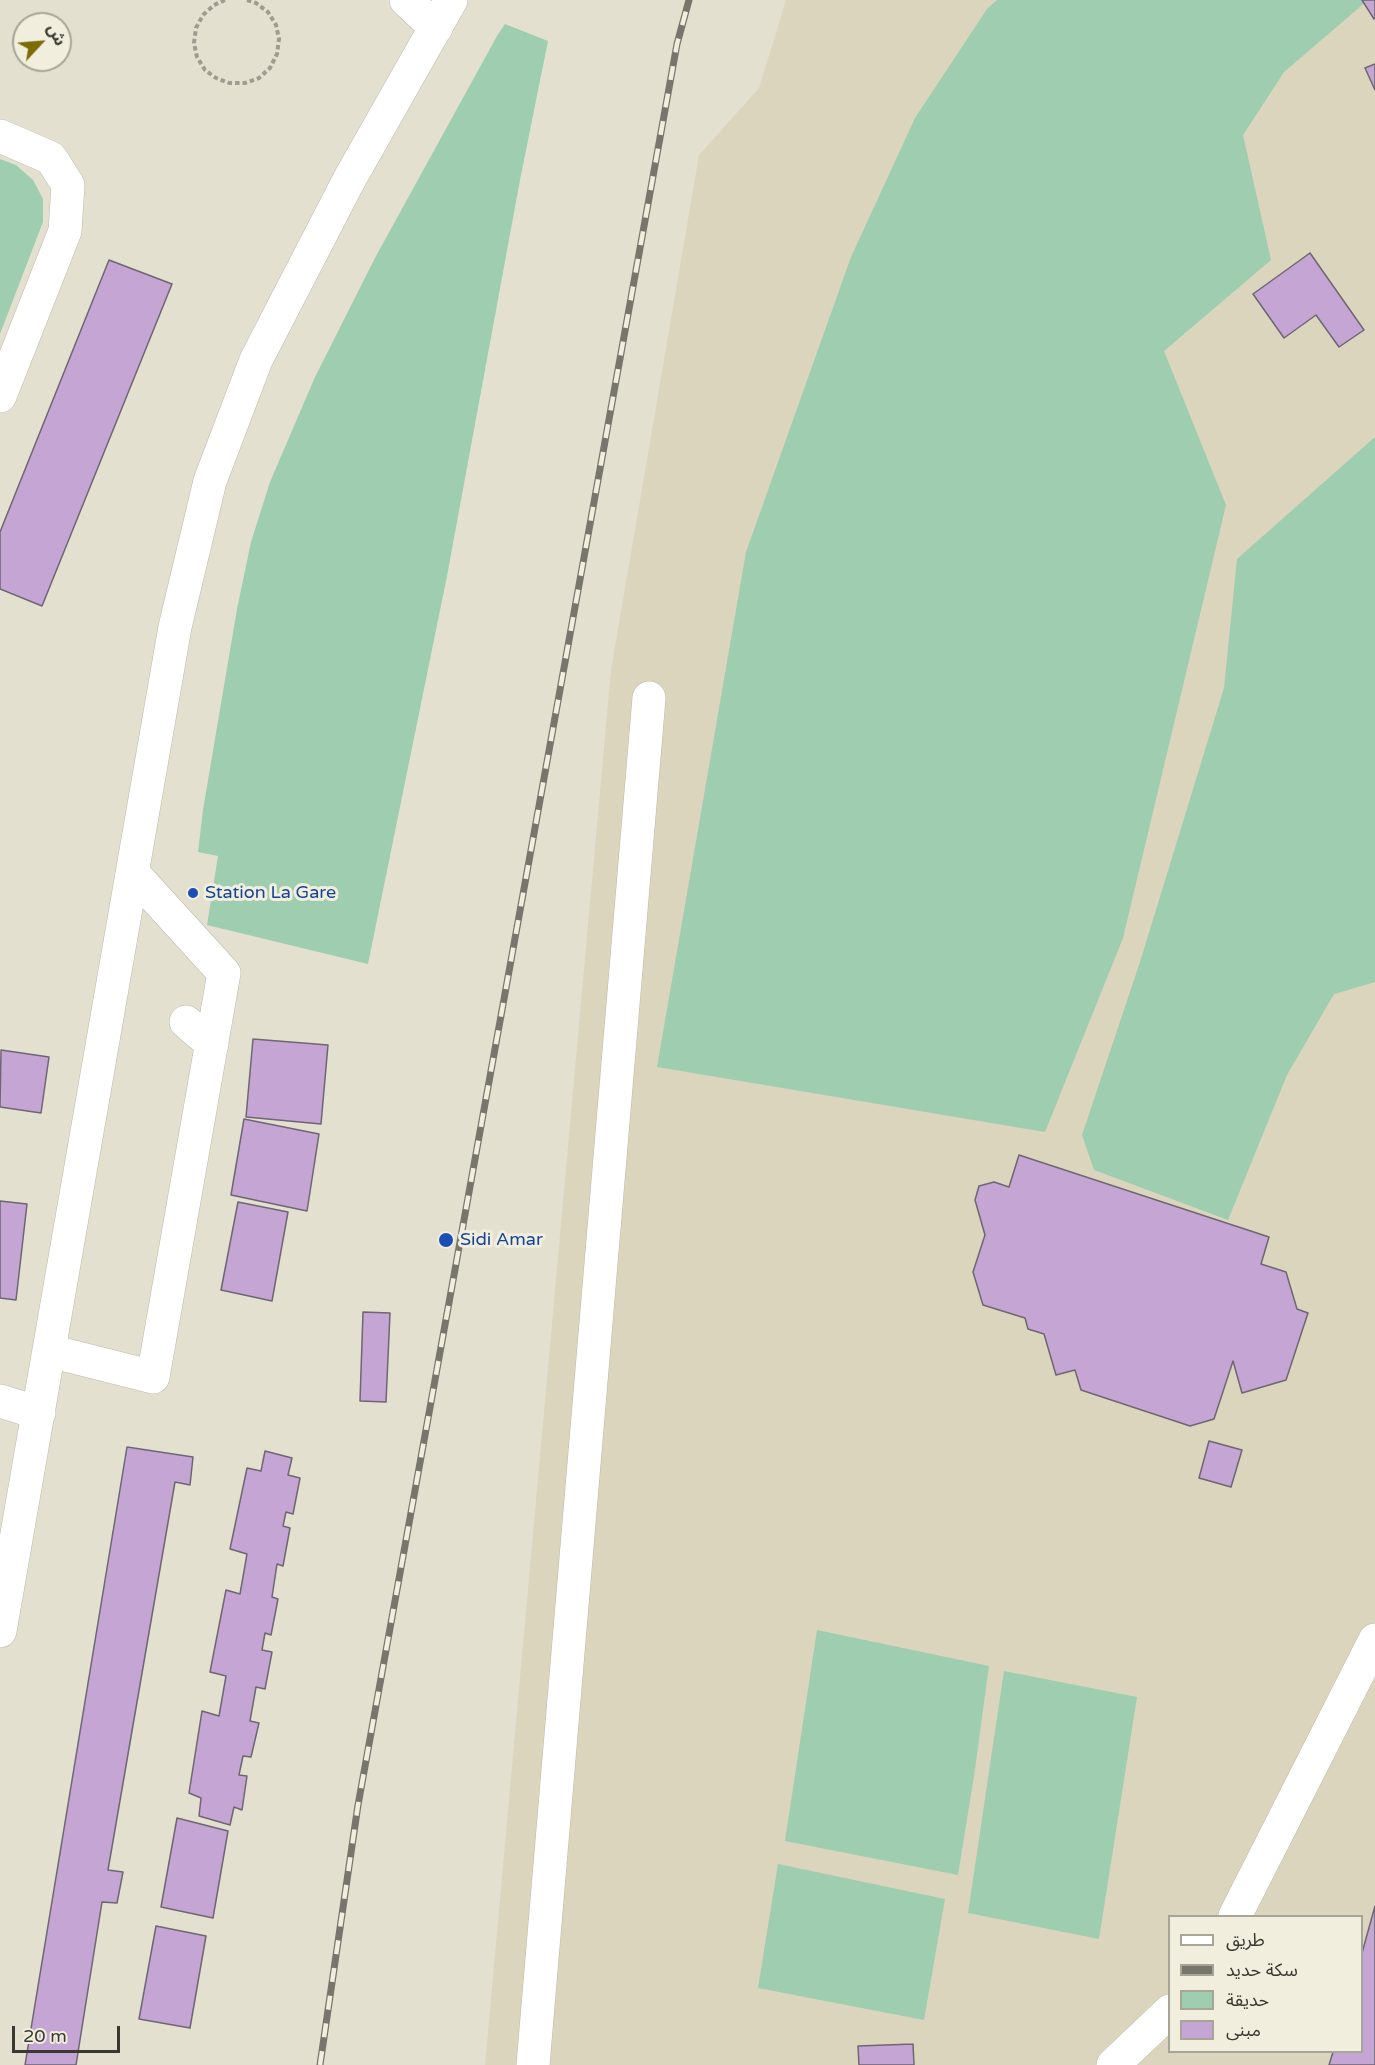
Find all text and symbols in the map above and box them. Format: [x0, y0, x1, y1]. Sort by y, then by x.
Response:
north arrow [12, 12, 72, 72]
text: ش [43, 21, 70, 49]
place label: Station La Gare [205, 882, 336, 904]
marker: Station La Gare [186, 886, 200, 900]
place label: Sidi Amar [460, 1229, 543, 1251]
marker: Sidi Amar [437, 1231, 455, 1249]
legend [1168, 1915, 1363, 2053]
text: طريق [1226, 1929, 1265, 1951]
text: سكة حديد [1226, 1959, 1298, 1981]
text: حديقة [1226, 1989, 1269, 2011]
scale bar [15, 2014, 123, 2052]
text: مبنى [1226, 2019, 1261, 2041]
text: 20 m [23, 2025, 67, 2047]

